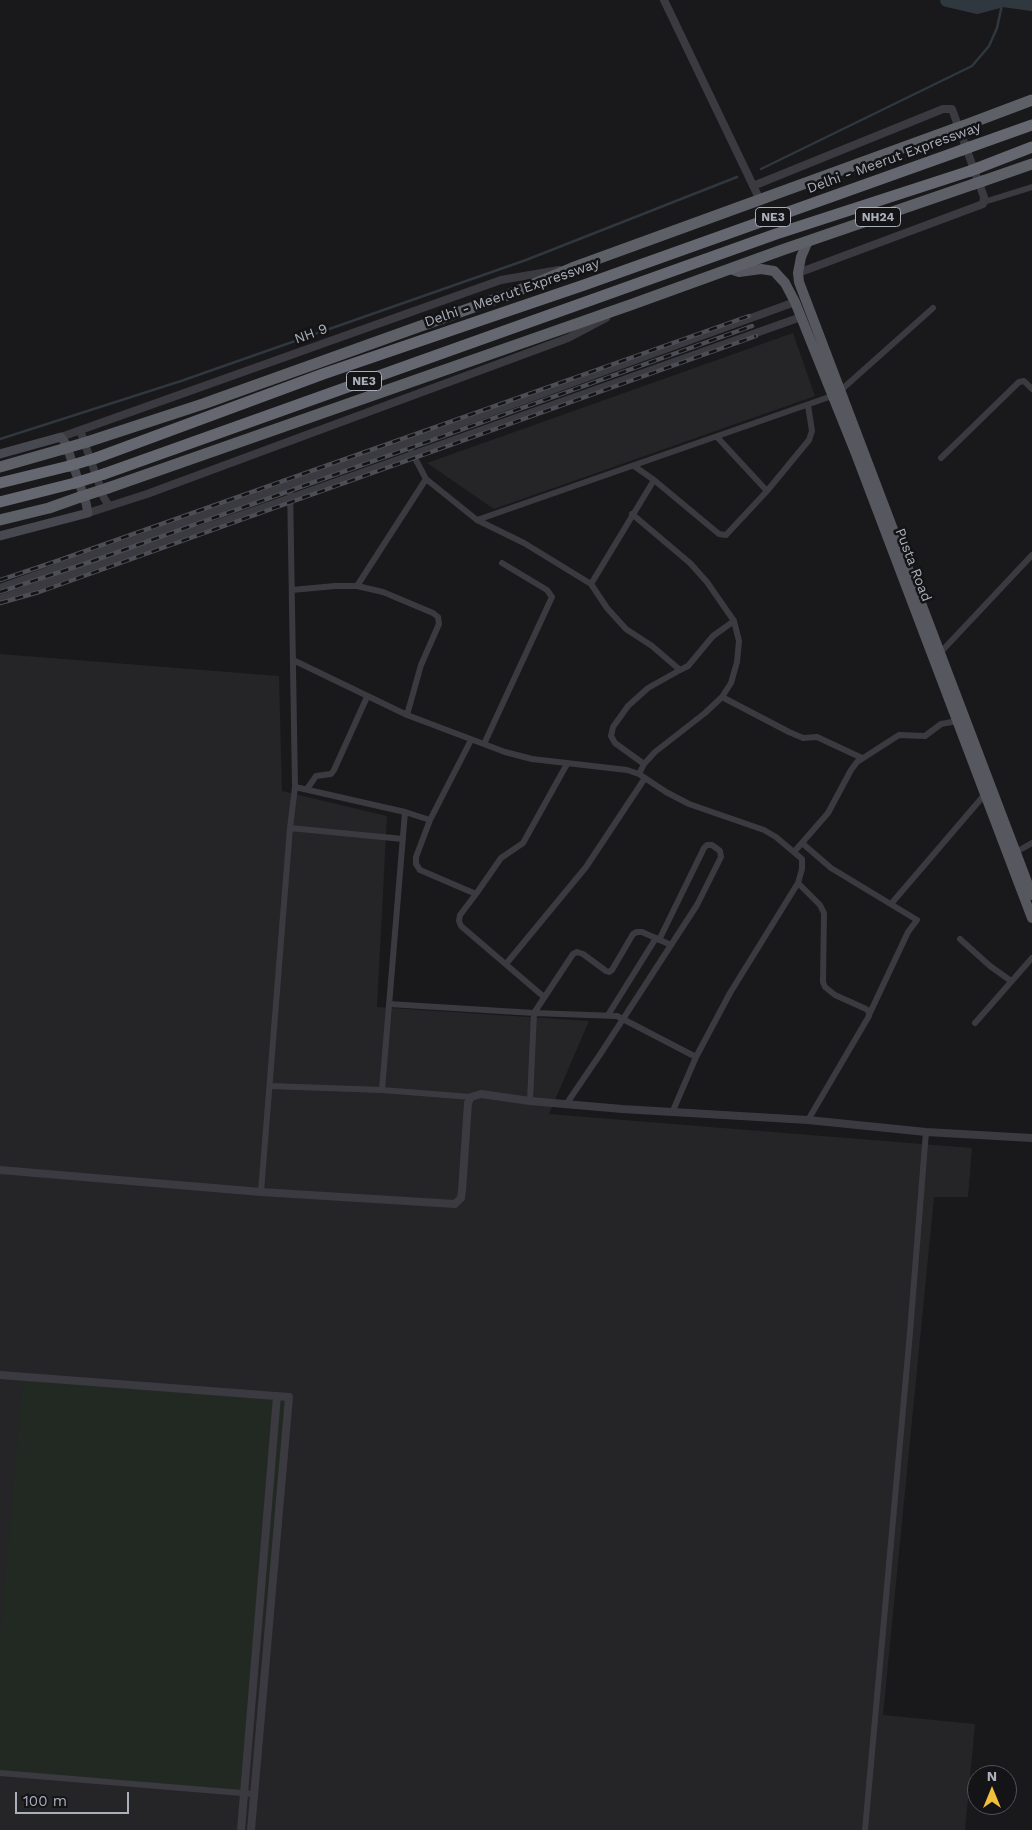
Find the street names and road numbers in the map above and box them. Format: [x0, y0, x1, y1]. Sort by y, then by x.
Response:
street label: Delhi - Meerut Expressway [805, 119, 983, 197]
road number: NE3 [756, 208, 790, 226]
road number: NH24 [856, 208, 900, 226]
street label: Delhi - Meerut Expressway [422, 255, 602, 331]
street label: NH 9 [292, 320, 330, 348]
road number: NE3 [346, 372, 382, 391]
street label: Pusta Road [891, 526, 935, 604]

